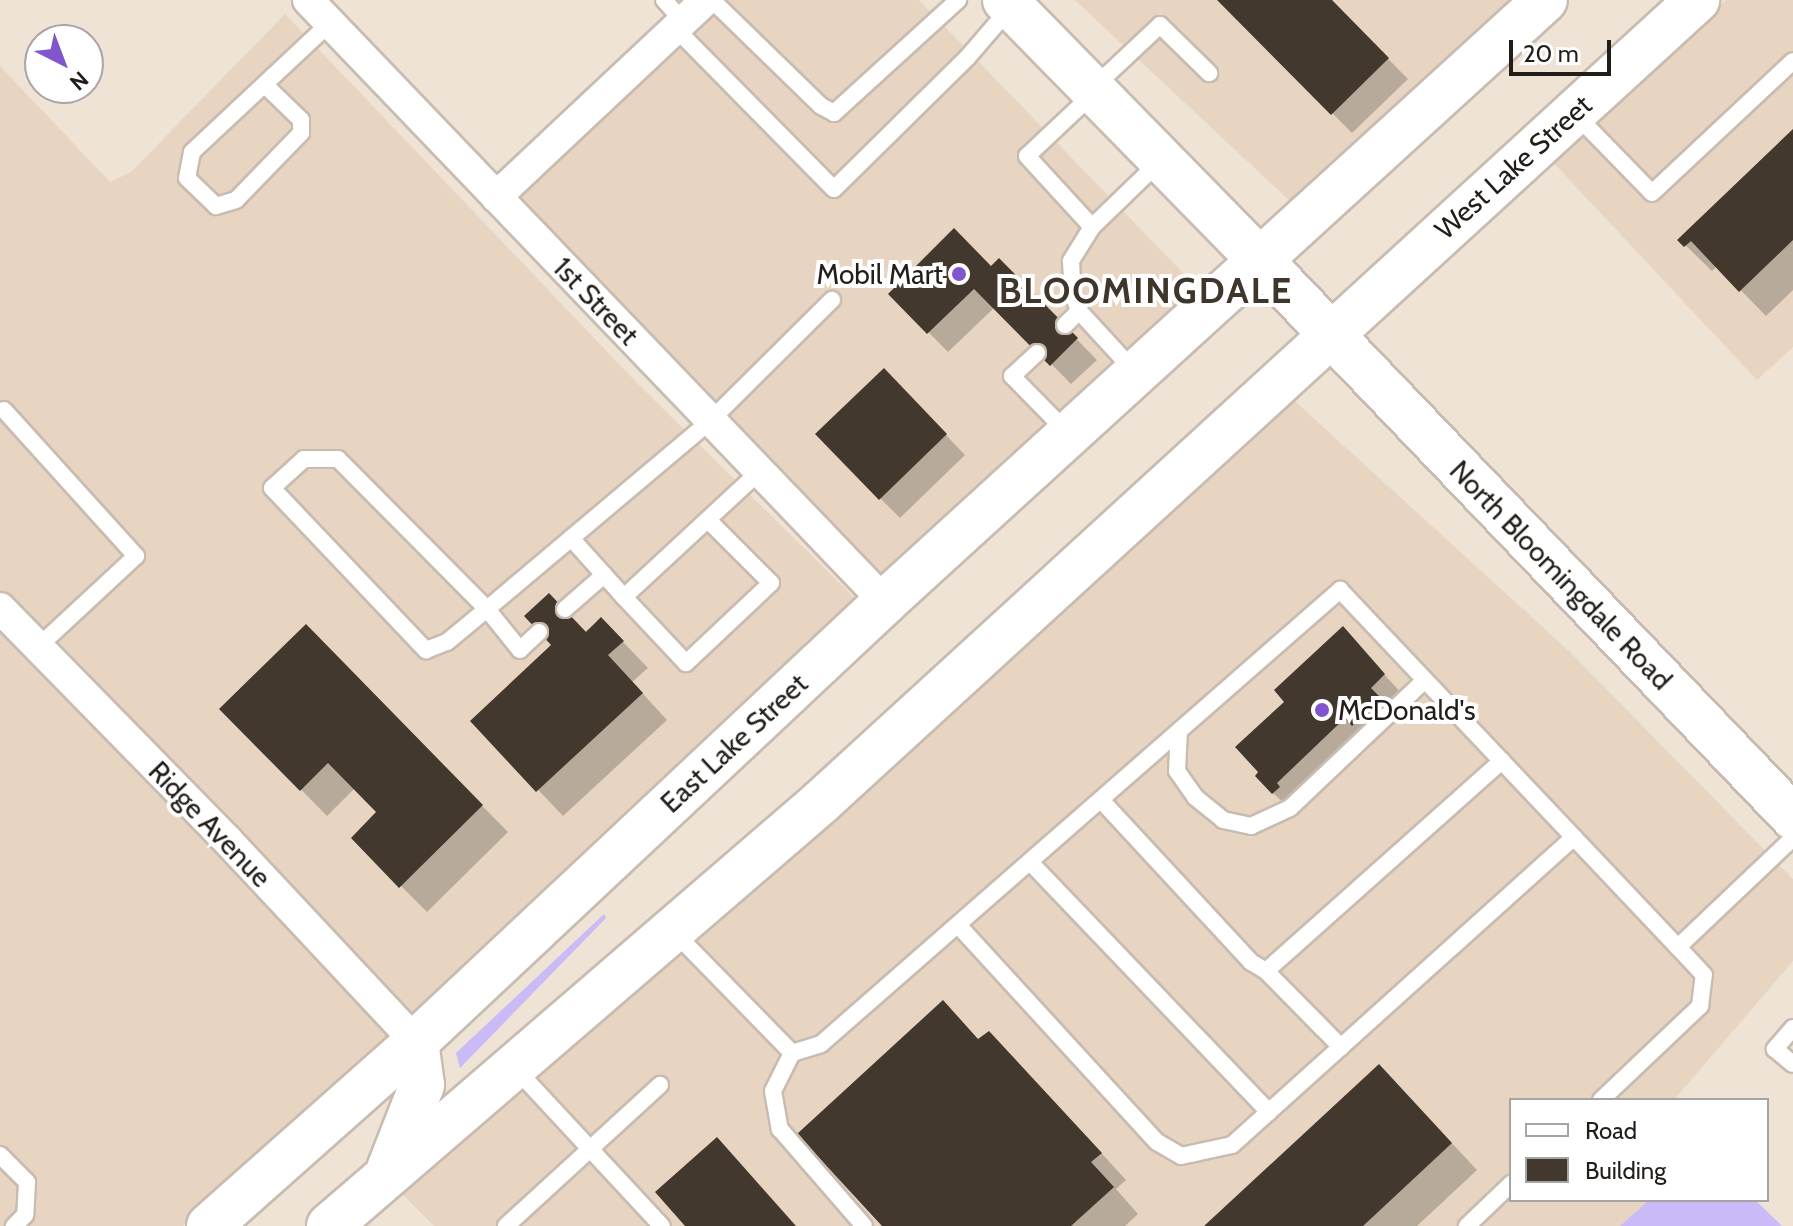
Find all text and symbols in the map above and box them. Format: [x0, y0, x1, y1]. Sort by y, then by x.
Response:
north arrow [24, 24, 104, 104]
scale bar [1513, 24, 1615, 74]
text: 20 m [1523, 39, 1579, 68]
text: N [64, 65, 94, 96]
street label: West Lake Street [1428, 88, 1598, 246]
street label: 1st Street [546, 250, 646, 352]
place label: Mobil Mart [817, 257, 943, 291]
marker: Mobil Mart [950, 265, 968, 283]
district label: BLOOMINGDALE [999, 269, 1293, 313]
street label: North Bloomingdale Road [1443, 454, 1679, 696]
street label: East Lake Street [654, 667, 814, 819]
place label: McDonald's [1338, 693, 1476, 727]
marker: McDonald's [1313, 701, 1331, 719]
street label: Ridge Avenue [142, 754, 278, 894]
legend [1509, 1098, 1769, 1202]
text: Road [1585, 1116, 1637, 1145]
text: Building [1585, 1156, 1666, 1185]

